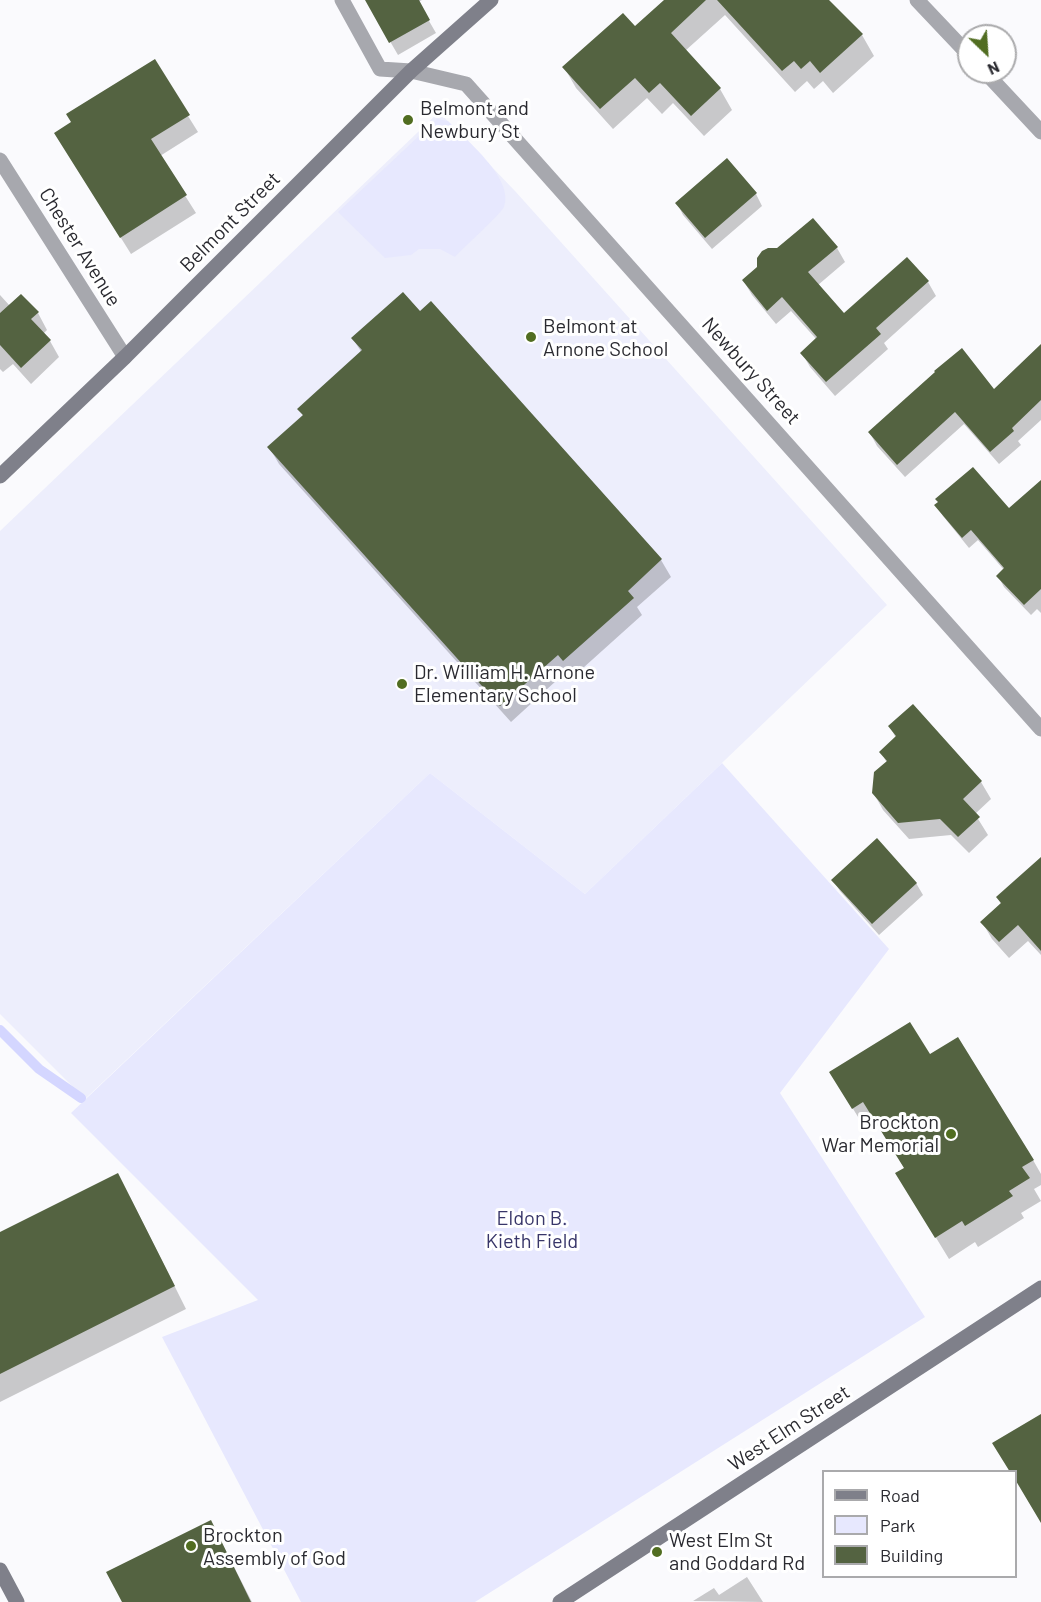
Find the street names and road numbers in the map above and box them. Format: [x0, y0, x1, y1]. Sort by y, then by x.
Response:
street label: Belmont Street [175, 167, 285, 277]
street label: Chester Avenue [34, 183, 126, 311]
street label: Newbury Street [697, 313, 805, 429]
street label: West Elm Street [724, 1380, 854, 1476]

